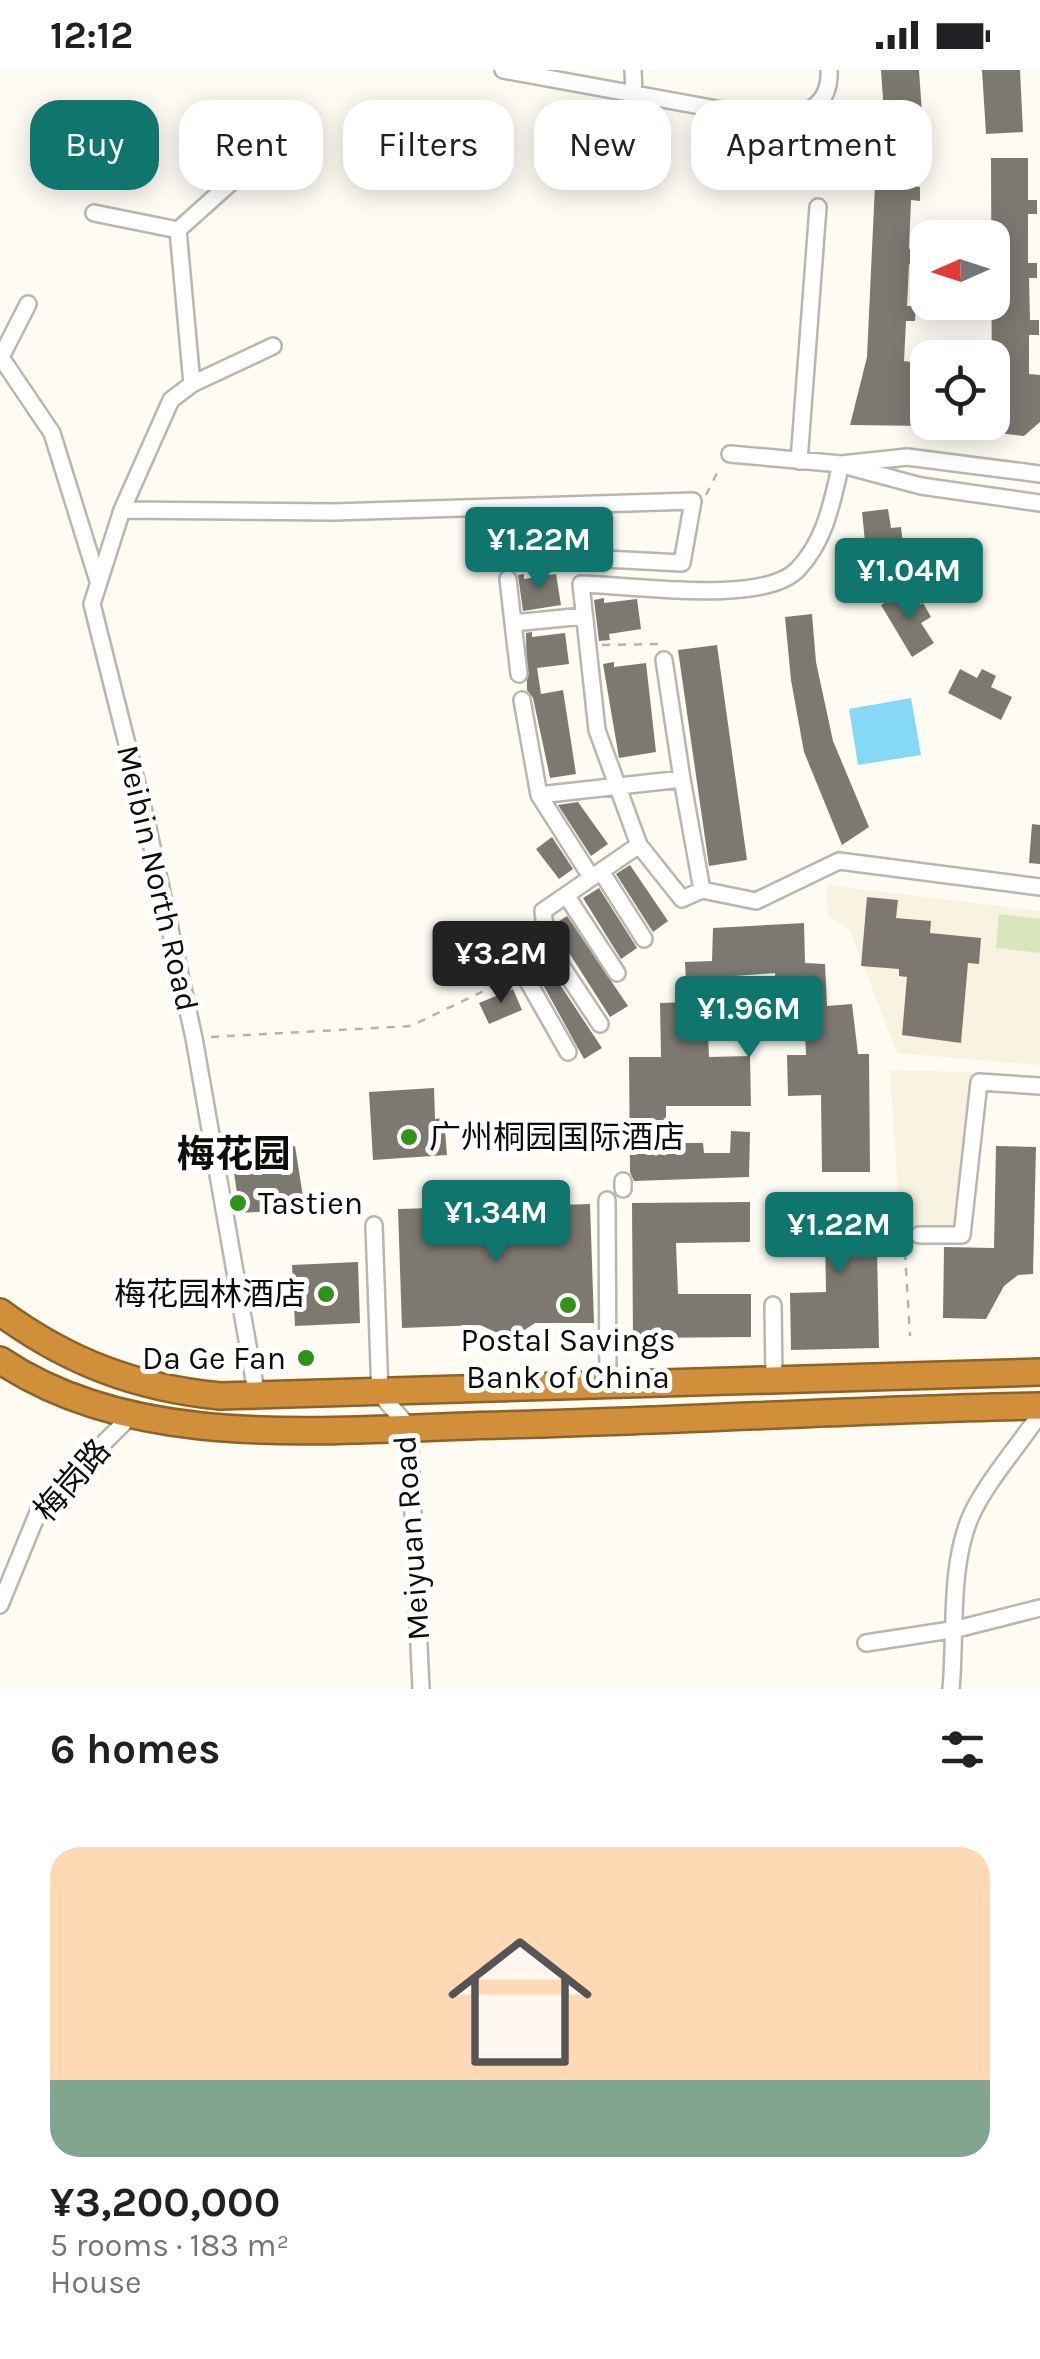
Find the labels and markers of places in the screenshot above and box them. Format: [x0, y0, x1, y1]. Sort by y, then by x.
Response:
pin: ¥1.22M [458, 507, 620, 592]
pin: ¥1.04M [828, 538, 990, 623]
pin: ¥3.2M [431, 921, 571, 1006]
pin: ¥1.96M [668, 976, 830, 1061]
place label: 广州桐园国际酒店 [429, 1119, 685, 1156]
marker: 广州桐园国际酒店 [398, 1126, 420, 1148]
pin: ¥1.34M [415, 1180, 577, 1265]
place label: Tastien [258, 1185, 363, 1222]
marker: Tastien [227, 1192, 249, 1214]
pin: ¥1.22M [758, 1192, 920, 1277]
place label: 梅花园林酒店 [114, 1276, 306, 1313]
marker: 梅花园林酒店 [315, 1283, 337, 1305]
marker: Postal Savings Bank of China [557, 1294, 579, 1316]
place label: Postal Savings Bank of China [461, 1322, 676, 1396]
place label: Da Ge Fan [142, 1340, 286, 1377]
marker: Da Ge Fan [295, 1347, 317, 1369]

